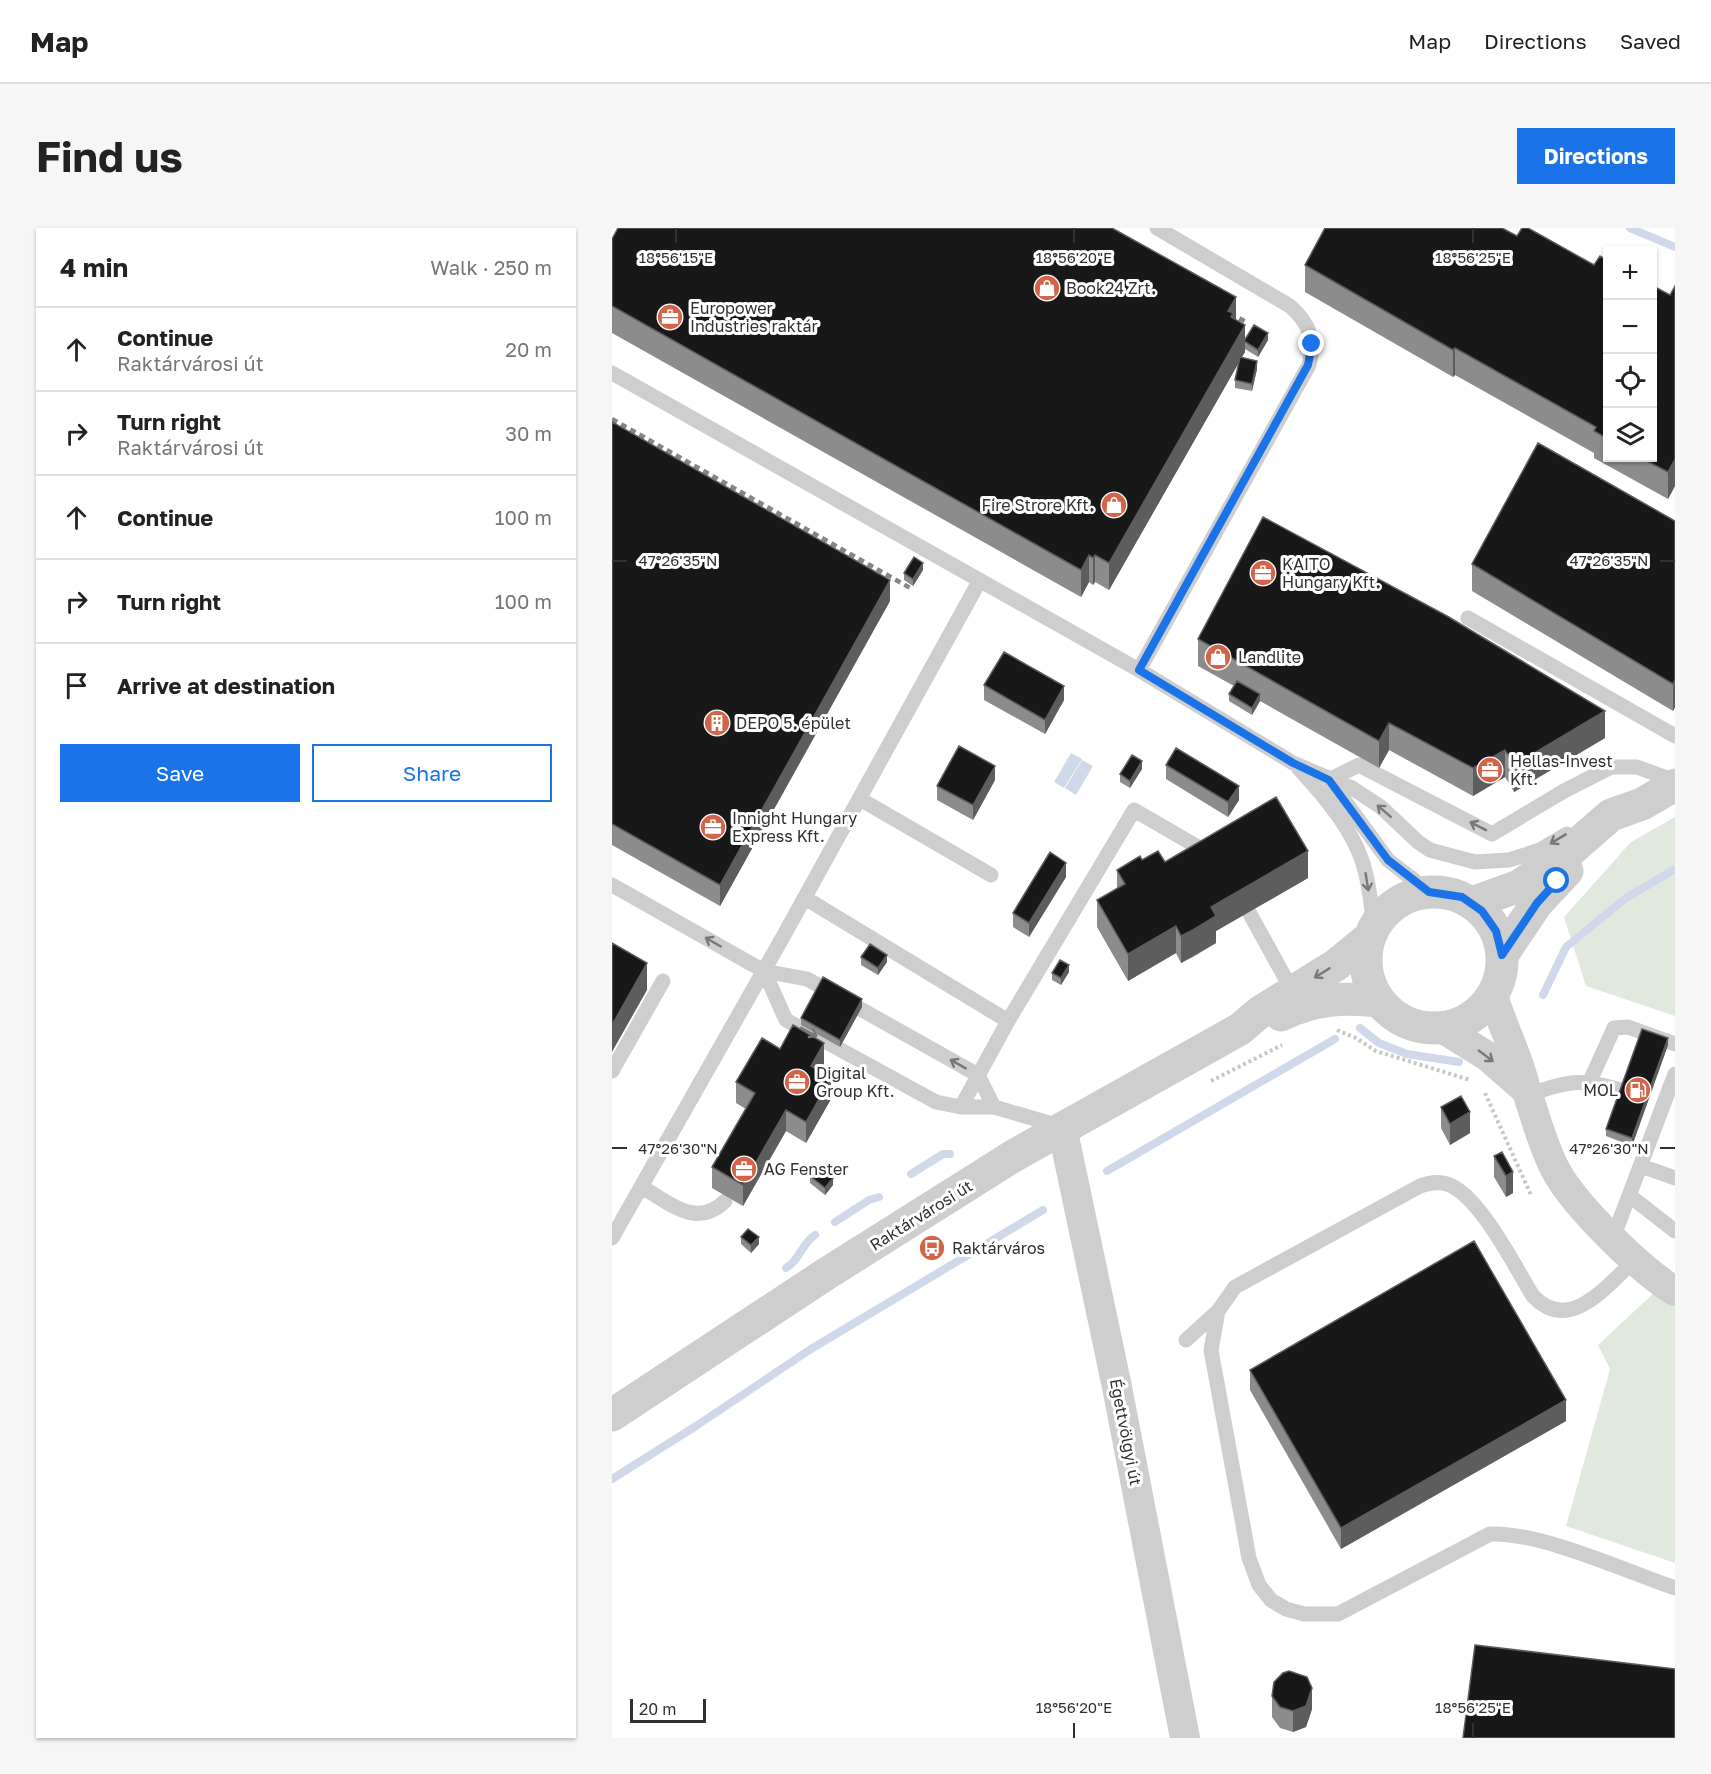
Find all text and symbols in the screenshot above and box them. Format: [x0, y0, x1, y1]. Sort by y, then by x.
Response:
text: Map [30, 25, 88, 58]
text: Map [1408, 28, 1451, 54]
text: Directions [1484, 28, 1587, 54]
text: Saved [1620, 28, 1681, 54]
button: Directions [1517, 128, 1675, 184]
text: Find us [36, 131, 183, 181]
map controls [1603, 246, 1657, 462]
button: + [1603, 246, 1657, 300]
text: 18°56'15"E [639, 248, 713, 266]
text: 18°56'20"E [1036, 248, 1112, 266]
text: 18°56'25"E [1435, 248, 1511, 266]
text: 4 min [60, 252, 128, 283]
text: Walk · 250 m [430, 255, 552, 279]
shop icon: Book24 Zrt. [1032, 273, 1062, 303]
place label: Book24 Zrt. [1066, 278, 1156, 298]
place label: Europower Industries raktár [690, 298, 818, 336]
button: − [1603, 300, 1657, 354]
office icon: Europower Industries raktár [655, 302, 685, 332]
text: Continue [117, 324, 213, 351]
route end [1298, 330, 1324, 356]
icon: ahead [60, 333, 93, 366]
text: 20 m [505, 337, 552, 361]
text: Raktárvárosi út [117, 351, 264, 375]
button: locate [1603, 354, 1657, 408]
text: Turn right [117, 408, 221, 435]
button: layers [1603, 408, 1657, 462]
icon: right [60, 417, 93, 450]
text: 30 m [505, 421, 552, 445]
text: Raktárvárosi út [117, 435, 264, 459]
shop icon: Fire Strore Kft. [1099, 490, 1129, 520]
place label: Fire Strore Kft. [981, 495, 1094, 515]
icon: ahead [60, 501, 93, 534]
text: Continue [117, 504, 213, 531]
text: 100 m [495, 505, 552, 529]
text: 47°26'35"N [639, 551, 717, 569]
text: 47°26'35"N [1570, 551, 1648, 569]
place label: KAITO Hungary Kft. [1282, 554, 1380, 592]
office icon: KAITO Hungary Kft. [1248, 558, 1278, 588]
icon: right [60, 585, 93, 618]
text: Turn right [117, 588, 221, 615]
text: 100 m [495, 589, 552, 613]
shop icon: Landlite [1203, 642, 1233, 672]
place label: Landlite [1238, 647, 1301, 667]
icon: arrive [60, 669, 93, 702]
text: Arrive at destination [117, 672, 335, 699]
building icon: DEPO 5. épület [702, 708, 732, 738]
place label: DEPO 5. épület [736, 713, 851, 733]
button: Save [60, 744, 300, 802]
button: Share [312, 744, 552, 802]
place label: Hellas-Invest Kft. [1510, 751, 1613, 789]
office icon: Hellas-Invest Kft. [1475, 755, 1505, 785]
one-way arrow [1377, 804, 1392, 818]
place label: Innight Hungary Express Kft. [732, 808, 857, 846]
office icon: Innight Hungary Express Kft. [698, 812, 728, 842]
one-way arrow [1469, 820, 1487, 831]
one-way arrow [1550, 834, 1567, 846]
route start [1543, 867, 1569, 893]
one-way arrow [1362, 872, 1373, 891]
one-way arrow [705, 936, 722, 948]
one-way arrow [1314, 968, 1331, 980]
one-way arrow [800, 1026, 817, 1038]
one-way arrow [1477, 1050, 1493, 1062]
one-way arrow [950, 1058, 967, 1070]
place label: Digital Group Kft. [816, 1063, 895, 1101]
office icon: Digital Group Kft. [782, 1067, 812, 1097]
fuel station icon: MOL [1623, 1075, 1653, 1105]
place label: MOL [1583, 1080, 1618, 1100]
text: 47°26'30"N [638, 1139, 718, 1157]
text: 47°26'30"N [1569, 1139, 1649, 1157]
office icon: AG Fenster [729, 1154, 759, 1184]
place label: AG Fenster [764, 1159, 849, 1179]
street label: Raktárvárosi út [866, 1175, 976, 1255]
bus stop icon: Raktárváros [917, 1233, 947, 1263]
place label: Raktárváros [952, 1238, 1045, 1258]
street label: Égettvölgyi út [1106, 1377, 1146, 1487]
scale bar [630, 1696, 706, 1724]
text: 18°56'20"E [1036, 1698, 1112, 1716]
text: 18°56'25"E [1435, 1698, 1511, 1716]
text: 20 m [639, 1699, 676, 1719]

